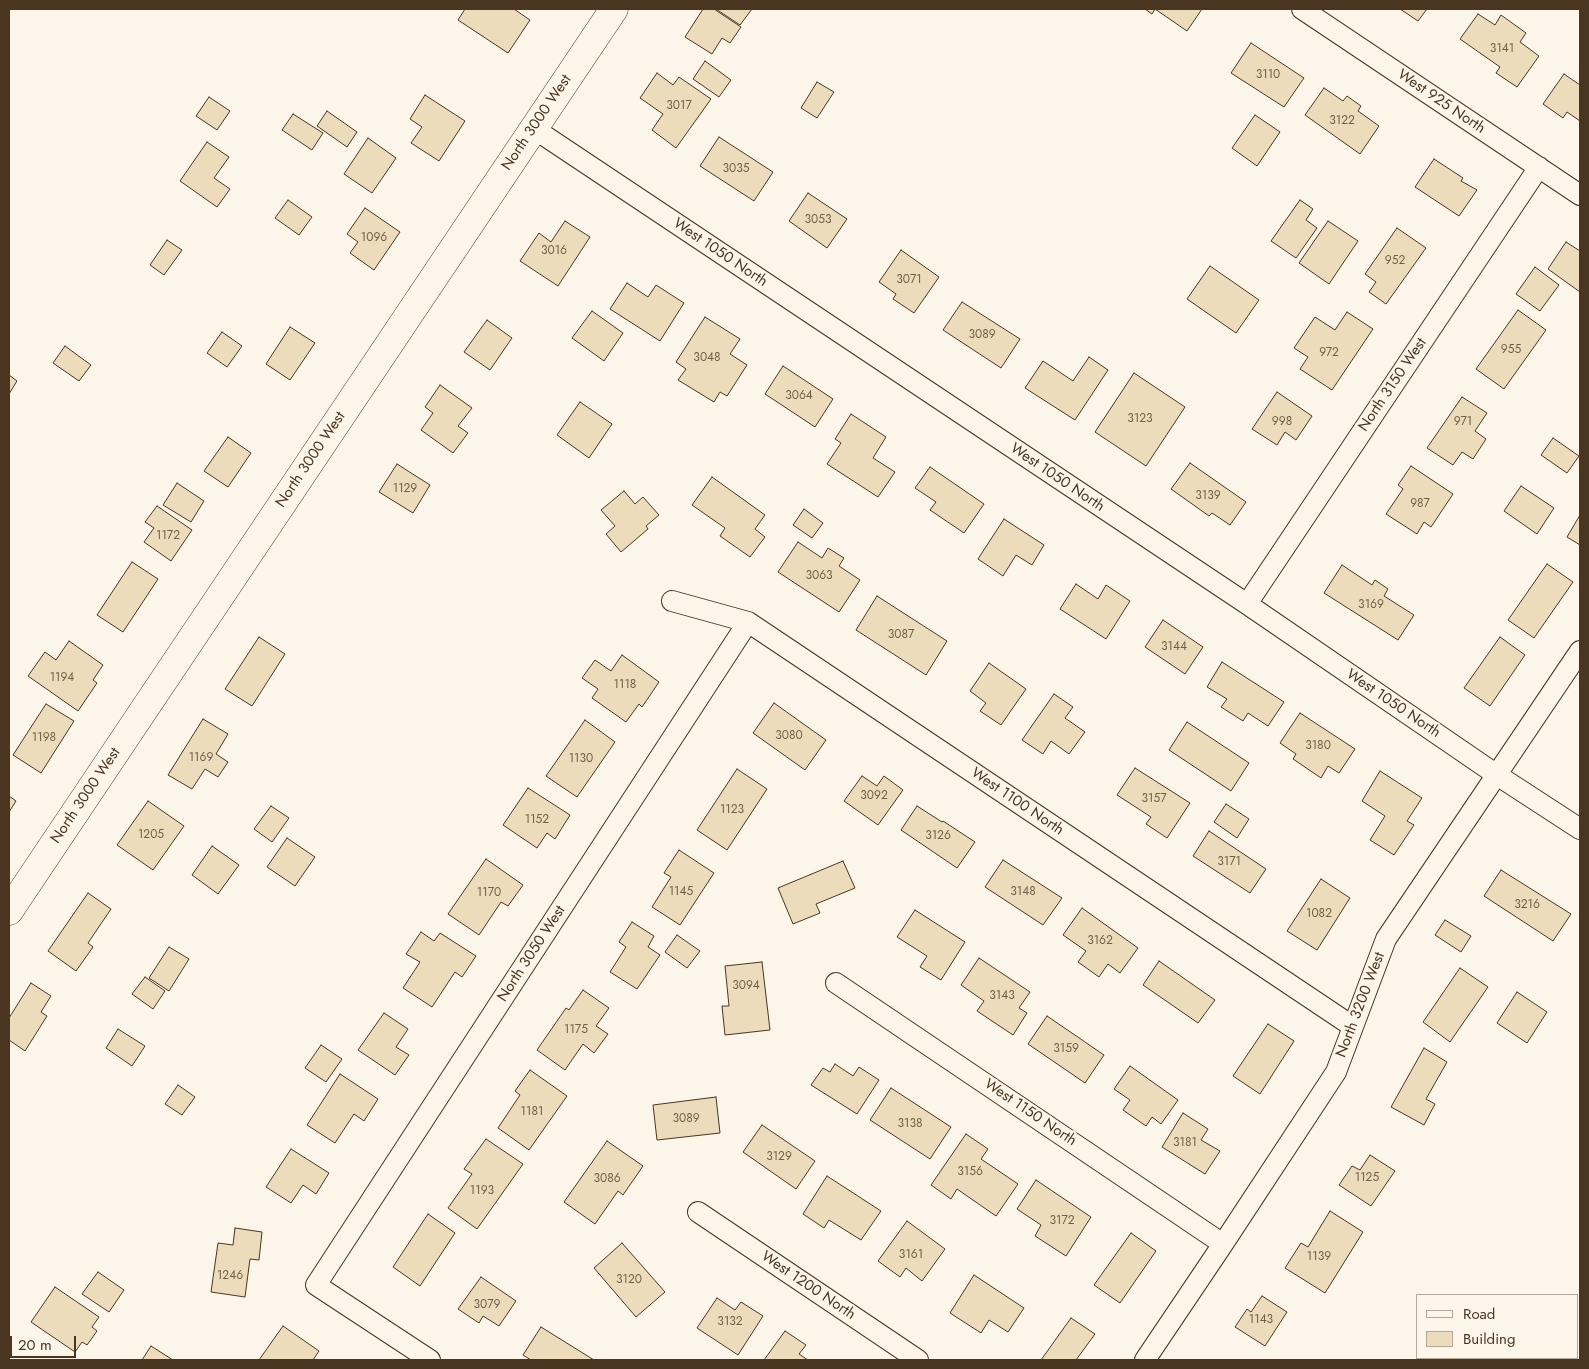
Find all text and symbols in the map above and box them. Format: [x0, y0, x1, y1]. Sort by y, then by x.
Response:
house number: 3141 [1490, 42, 1514, 56]
street label: West 925 North [1394, 66, 1488, 138]
house number: 3110 [1256, 68, 1280, 82]
street label: North 3000 West [498, 72, 576, 174]
house number: 3017 [666, 99, 692, 113]
house number: 3122 [1329, 114, 1355, 128]
house number: 3035 [722, 162, 750, 176]
house number: 3053 [804, 213, 832, 227]
street label: West 1050 North [670, 215, 770, 291]
house number: 1096 [361, 231, 387, 245]
house number: 3016 [541, 244, 567, 258]
house number: 952 [1385, 254, 1405, 268]
house number: 3071 [896, 273, 922, 287]
house number: 3089 [968, 328, 996, 342]
street label: North 3150 West [1355, 335, 1431, 435]
house number: 955 [1501, 343, 1521, 357]
house number: 972 [1319, 346, 1339, 360]
house number: 3048 [693, 351, 721, 365]
house number: 3064 [785, 389, 813, 403]
street label: North 3000 West [272, 409, 350, 511]
house number: 3123 [1127, 412, 1153, 426]
house number: 998 [1272, 415, 1292, 429]
house number: 971 [1454, 415, 1472, 429]
street label: West 1050 North [1007, 440, 1107, 516]
house number: 1129 [393, 482, 417, 496]
house number: 3139 [1195, 489, 1221, 503]
house number: 987 [1410, 497, 1430, 511]
house number: 1172 [156, 529, 180, 543]
house number: 3063 [805, 569, 833, 583]
house number: 3169 [1358, 598, 1384, 612]
house number: 3087 [888, 628, 914, 642]
house number: 3144 [1161, 640, 1187, 654]
street label: West 1050 North [1343, 666, 1443, 742]
house number: 1194 [50, 671, 74, 685]
house number: 1118 [614, 678, 636, 692]
house number: 3080 [775, 729, 803, 743]
house number: 1198 [32, 731, 56, 745]
house number: 3180 [1305, 739, 1331, 753]
street label: North 3000 West [47, 745, 125, 847]
house number: 1169 [189, 751, 213, 765]
house number: 1130 [569, 752, 593, 766]
street label: West 1100 North [967, 764, 1067, 840]
house number: 3092 [860, 789, 888, 803]
house number: 3157 [1141, 792, 1167, 806]
house number: 1123 [720, 803, 744, 817]
house number: 1152 [525, 813, 549, 827]
house number: 1205 [138, 828, 164, 842]
house number: 3126 [925, 829, 951, 843]
house number: 3171 [1217, 855, 1241, 869]
house number: 1145 [669, 885, 693, 899]
house number: 3148 [1010, 885, 1036, 899]
house number: 1170 [477, 886, 501, 900]
house number: 3216 [1514, 898, 1540, 912]
street label: North 3050 West [494, 903, 570, 1005]
house number: 1082 [1306, 907, 1332, 921]
house number: 3162 [1087, 934, 1113, 948]
street label: North 3200 West [1333, 950, 1389, 1060]
house number: 3094 [732, 979, 760, 993]
house number: 3143 [989, 989, 1015, 1003]
house number: 1175 [564, 1023, 588, 1037]
house number: 3159 [1053, 1042, 1079, 1056]
street label: West 1150 North [980, 1076, 1080, 1150]
house number: 1181 [521, 1105, 543, 1119]
house number: 3089 [672, 1112, 700, 1126]
house number: 3138 [897, 1117, 923, 1131]
house number: 3181 [1173, 1136, 1197, 1150]
house number: 3129 [766, 1150, 792, 1164]
house number: 3156 [957, 1165, 983, 1179]
house number: 1125 [1355, 1171, 1379, 1185]
house number: 3086 [593, 1172, 621, 1186]
house number: 1193 [470, 1184, 494, 1198]
house number: 3172 [1049, 1214, 1075, 1228]
street label: West 1200 North [757, 1248, 859, 1324]
house number: 3161 [899, 1248, 923, 1262]
house number: 1139 [1307, 1250, 1331, 1264]
house number: 1246 [217, 1269, 243, 1283]
house number: 3120 [616, 1273, 642, 1287]
legend [1416, 1294, 1579, 1359]
house number: 3079 [474, 1298, 500, 1312]
text: Road [1463, 1303, 1495, 1325]
house number: 1143 [1249, 1313, 1273, 1327]
house number: 3132 [717, 1315, 743, 1329]
scale bar [12, 1326, 79, 1358]
text: Building [1463, 1328, 1515, 1350]
text: 20 m [18, 1334, 52, 1356]

